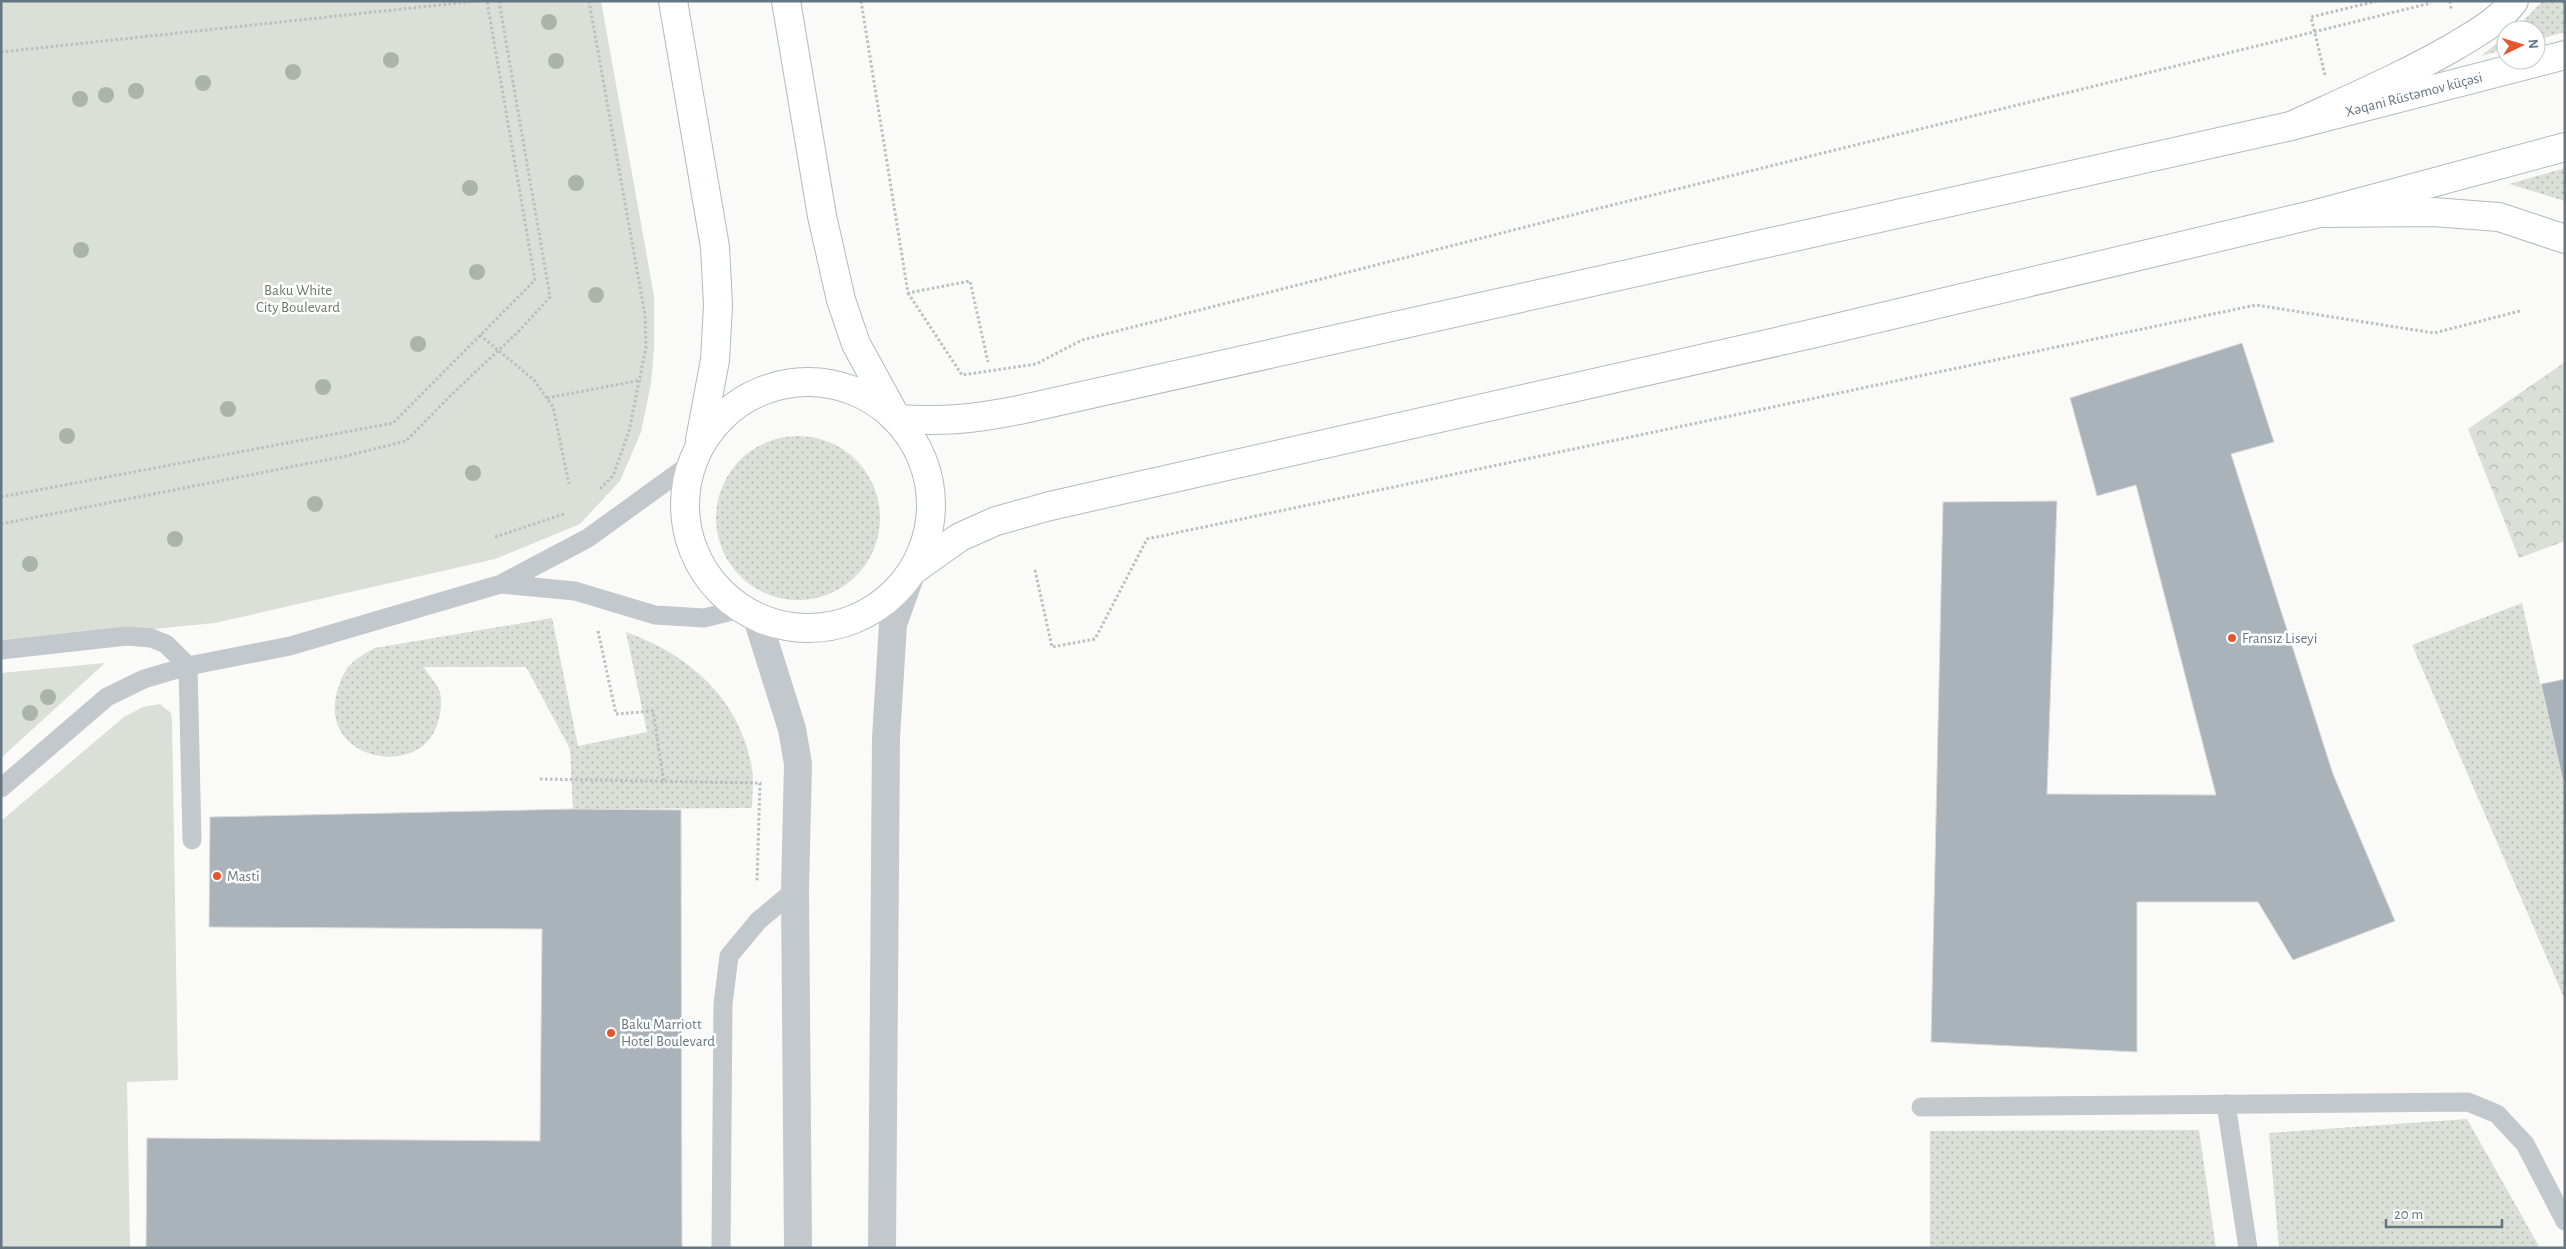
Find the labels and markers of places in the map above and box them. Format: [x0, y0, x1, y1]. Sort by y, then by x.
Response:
place label: Fransız Liseyi [2242, 631, 2317, 646]
marker: Fransız Liseyi [2226, 632, 2238, 644]
place label: Masti [227, 869, 260, 884]
marker: Masti [211, 870, 223, 882]
place label: Baku Marriott Hotel Boulevard [621, 1017, 715, 1049]
marker: Baku Marriott Hotel Boulevard [605, 1027, 617, 1039]

